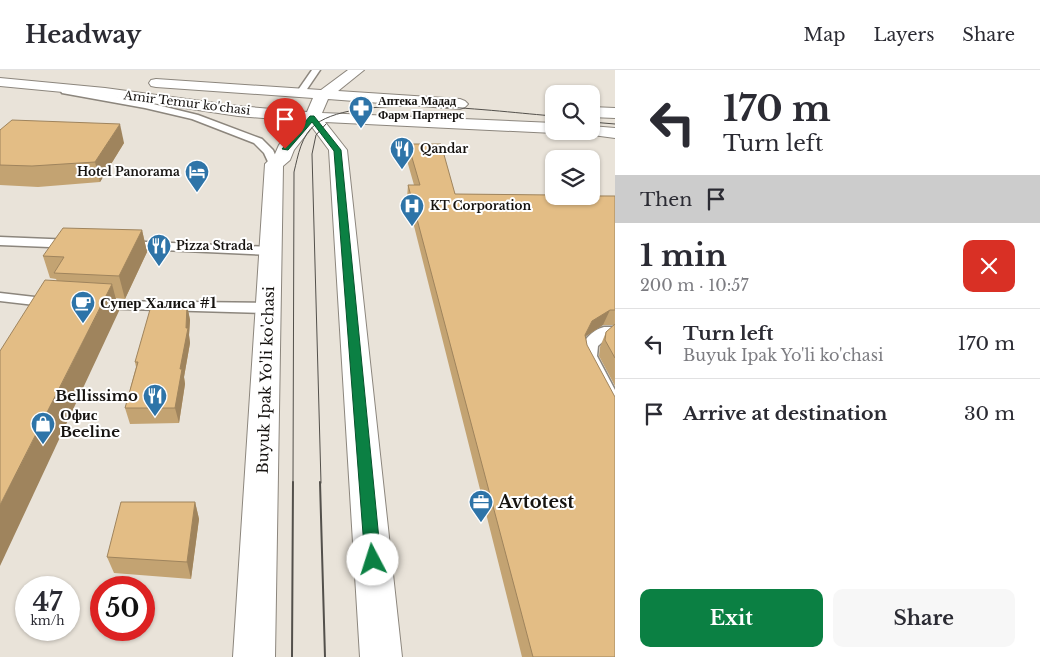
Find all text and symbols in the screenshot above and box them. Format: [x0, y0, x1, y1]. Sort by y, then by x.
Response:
text: Headway [25, 20, 141, 49]
text: Map [804, 24, 845, 46]
text: Layers [873, 24, 934, 46]
text: Share [962, 24, 1015, 46]
map controls [545, 85, 600, 205]
button: search [545, 85, 600, 140]
street label: Amir Temur ko'chasi [122, 87, 251, 118]
text: 170 m [723, 87, 831, 130]
icon: left [640, 90, 705, 155]
place label: Аптека Мадад Фарм Партнерс [378, 93, 465, 122]
pharmacy icon: Аптека Мадад Фарм Партнерс [348, 95, 374, 129]
pin [264, 98, 306, 149]
icon: arrive [271, 105, 299, 133]
text: Turn left [723, 130, 823, 157]
restaurant icon: Qandar [389, 136, 415, 170]
place label: Qandar [420, 141, 468, 156]
button: layers [545, 150, 600, 205]
hotel icon: Hotel Panorama [184, 159, 210, 193]
place label: Hotel Panorama [77, 164, 180, 179]
icon: arrive [702, 185, 730, 213]
text: Then [640, 188, 692, 211]
hospital icon: KT Corporation [399, 193, 425, 227]
place label: KT Corporation [430, 198, 531, 213]
restaurant icon: Pizza Strada [146, 233, 172, 267]
text: 1 min [640, 237, 727, 274]
place label: Pizza Strada [176, 238, 253, 253]
button: close [963, 240, 1015, 292]
text: 200 m · 10:57 [640, 275, 748, 295]
street label: Buyuk Ipak Yo'li ko'chasi [253, 286, 278, 474]
cafe icon: Супер Халиса #1 [70, 290, 96, 324]
place label: Супер Халиса #1 [100, 293, 217, 312]
text: Turn left [683, 322, 774, 345]
icon: left [640, 330, 668, 358]
text: 170 m [958, 332, 1015, 355]
text: Buyuk Ipak Yo'li ko'chasi [683, 345, 883, 365]
restaurant icon: Bellissimo [142, 383, 168, 417]
place label: Bellissimo [55, 386, 138, 405]
icon: arrive [640, 400, 668, 428]
text: Arrive at destination [683, 402, 887, 425]
text: 30 m [964, 402, 1015, 425]
place label: Офис Beeline [60, 405, 120, 441]
shop icon: Офис Beeline [30, 411, 56, 445]
office icon: Avtotest [468, 489, 494, 523]
place label: Avtotest [497, 491, 574, 513]
position arrow [346, 533, 398, 585]
speed limit sign: 50 [90, 576, 155, 641]
text: 47 [33, 587, 62, 618]
button: Exit [640, 589, 823, 647]
button: Share [833, 589, 1015, 647]
text: km/h [30, 613, 65, 628]

